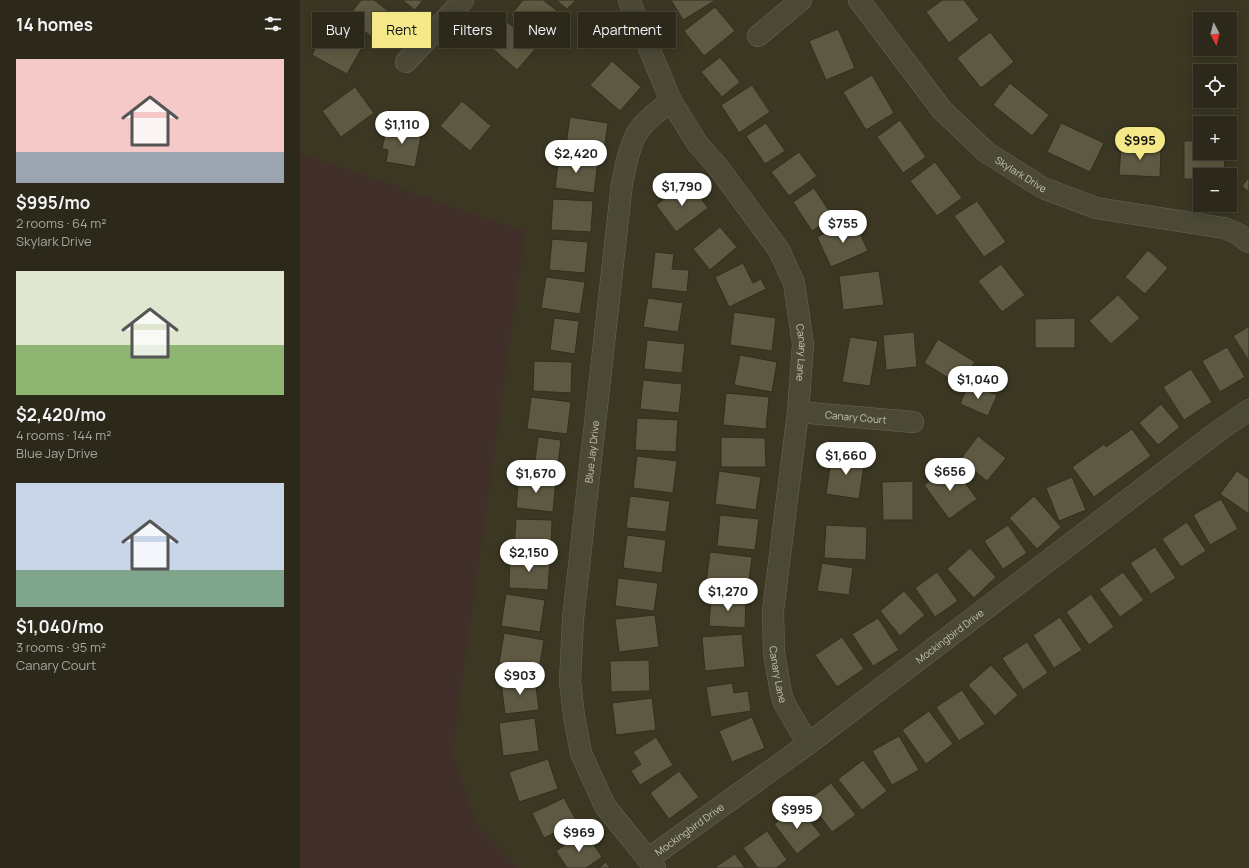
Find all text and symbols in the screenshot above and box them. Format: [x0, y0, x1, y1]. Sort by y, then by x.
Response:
chip: Buy [312, 12, 364, 48]
chip: Rent [372, 12, 431, 48]
chip: Filters [439, 12, 506, 48]
chip: New [514, 12, 570, 48]
chip: Apartment [578, 12, 676, 48]
north arrow [1193, 12, 1237, 56]
map controls [1193, 12, 1237, 212]
text: 14 homes [16, 13, 93, 36]
icon: filters [262, 13, 284, 35]
button: locate [1193, 64, 1237, 108]
icon: home [114, 85, 186, 157]
pin: $1,110 [369, 111, 435, 145]
text: $1,110 [384, 115, 420, 133]
button: + [1193, 116, 1237, 160]
pin: $995 [1116, 127, 1164, 161]
text: $995 [1124, 131, 1156, 149]
pin: $2,420 [543, 140, 609, 174]
text: $2,420 [554, 144, 598, 162]
street label: Skylark Drive [993, 153, 1049, 196]
button: − [1193, 168, 1237, 212]
pin: $1,790 [649, 173, 715, 207]
text: $1,790 [662, 177, 702, 195]
text: $995/mo [16, 191, 90, 214]
pin: $755 [819, 210, 867, 244]
text: 2 rooms · 64 m² [16, 214, 107, 232]
text: $755 [828, 214, 858, 232]
text: Skylark Drive [16, 232, 92, 250]
icon: home [114, 297, 186, 369]
street label: Canary Lane [793, 323, 810, 382]
pin: $1,040 [945, 366, 1011, 400]
text: $1,040 [957, 370, 999, 388]
text: $2,420/mo [16, 403, 106, 426]
street label: Canary Court [824, 407, 887, 427]
street label: Blue Jay Drive [581, 420, 602, 484]
text: 4 rooms · 144 m² [16, 426, 112, 444]
pin: $1,660 [813, 442, 879, 476]
text: Blue Jay Drive [16, 444, 98, 462]
text: $1,660 [825, 446, 867, 464]
pin: $656 [926, 458, 974, 492]
pin: $1,670 [503, 460, 569, 494]
text: $656 [934, 462, 966, 480]
text: $1,670 [516, 464, 556, 482]
icon: home [114, 509, 186, 581]
pin: $2,150 [496, 539, 562, 573]
text: $2,150 [509, 543, 549, 561]
pin: $1,270 [695, 578, 761, 612]
text: $1,270 [708, 582, 748, 600]
street label: Mockingbird Drive [913, 605, 987, 667]
text: $1,040/mo [16, 615, 104, 638]
text: 3 rooms · 95 m² [16, 638, 106, 656]
street label: Canary Lane [767, 646, 791, 705]
text: Canary Court [16, 656, 96, 674]
pin: $903 [496, 662, 544, 696]
text: $903 [504, 666, 536, 684]
pin: $995 [773, 796, 821, 830]
street label: Mockingbird Drive [652, 799, 727, 859]
text: $995 [781, 800, 813, 818]
pin: $969 [555, 819, 603, 853]
text: $969 [563, 823, 595, 841]

